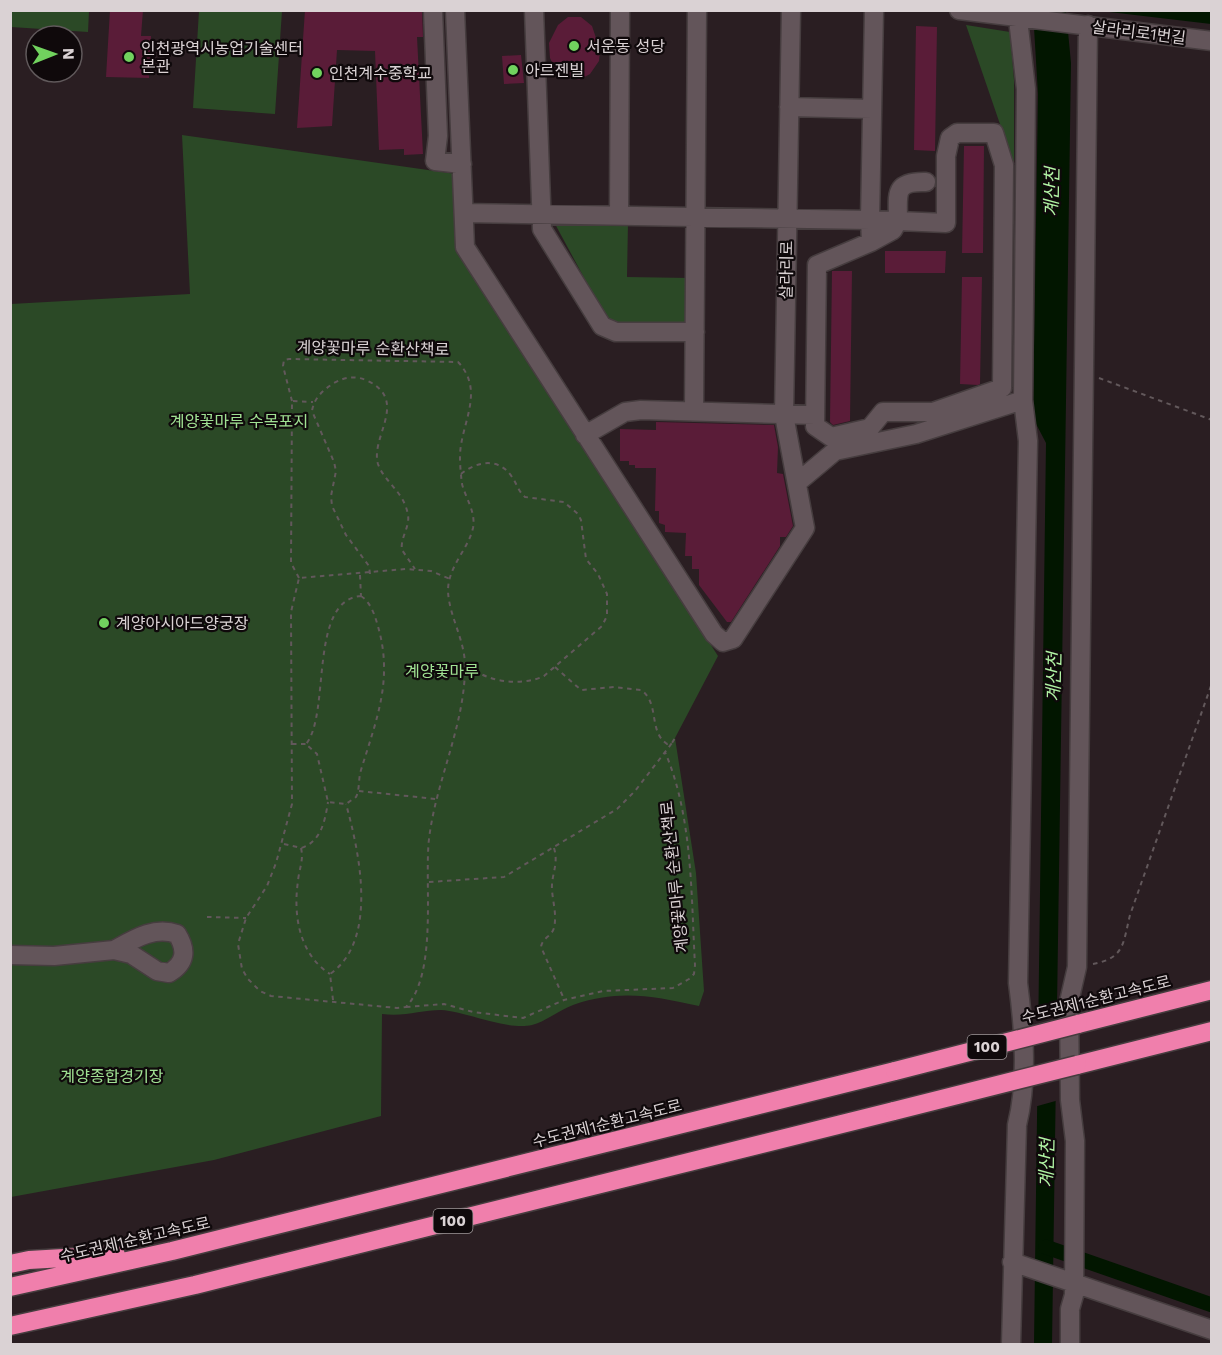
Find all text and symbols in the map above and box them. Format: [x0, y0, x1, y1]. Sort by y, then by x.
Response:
street label: 살라리로1번길 [1091, 17, 1187, 48]
north arrow [24, 24, 84, 84]
place label: 서운동 성당 [586, 37, 665, 56]
place label: 인천광역시농업기술센터 본관 [141, 39, 303, 76]
marker: 서운동 성당 [567, 39, 581, 53]
text: N [59, 48, 78, 60]
marker: 인천광역시농업기술센터 본관 [122, 50, 136, 64]
place label: 아르젠빌 [525, 61, 584, 80]
marker: 아르젠빌 [506, 63, 520, 77]
place label: 인천계수중학교 [329, 64, 432, 83]
marker: 인천계수중학교 [310, 66, 324, 80]
water label: 계산천 [1041, 165, 1062, 217]
street label: 살라리로 [776, 240, 797, 300]
street label: 계양꽃마루 순환산책로 [297, 338, 450, 359]
park label: 계양꽃마루 수목포지 [170, 412, 308, 431]
place label: 계양아시아드양궁장 [116, 614, 249, 633]
marker: 계양아시아드양궁장 [97, 616, 111, 630]
water label: 계산천 [1043, 650, 1064, 702]
park label: 계양꽃마루 [405, 662, 479, 681]
street label: 계양꽃마루 순환산책로 [657, 800, 692, 954]
street label: 수도권제1순환고속도로 [1019, 972, 1173, 1027]
road number: 100 [968, 1035, 1006, 1059]
park label: 계양종합경기장 [60, 1067, 164, 1086]
street label: 수도권제1순환고속도로 [530, 1096, 684, 1151]
water label: 계산천 [1036, 1136, 1057, 1188]
road number: 100 [434, 1209, 472, 1233]
street label: 수도권제1순환고속도로 [58, 1213, 212, 1266]

